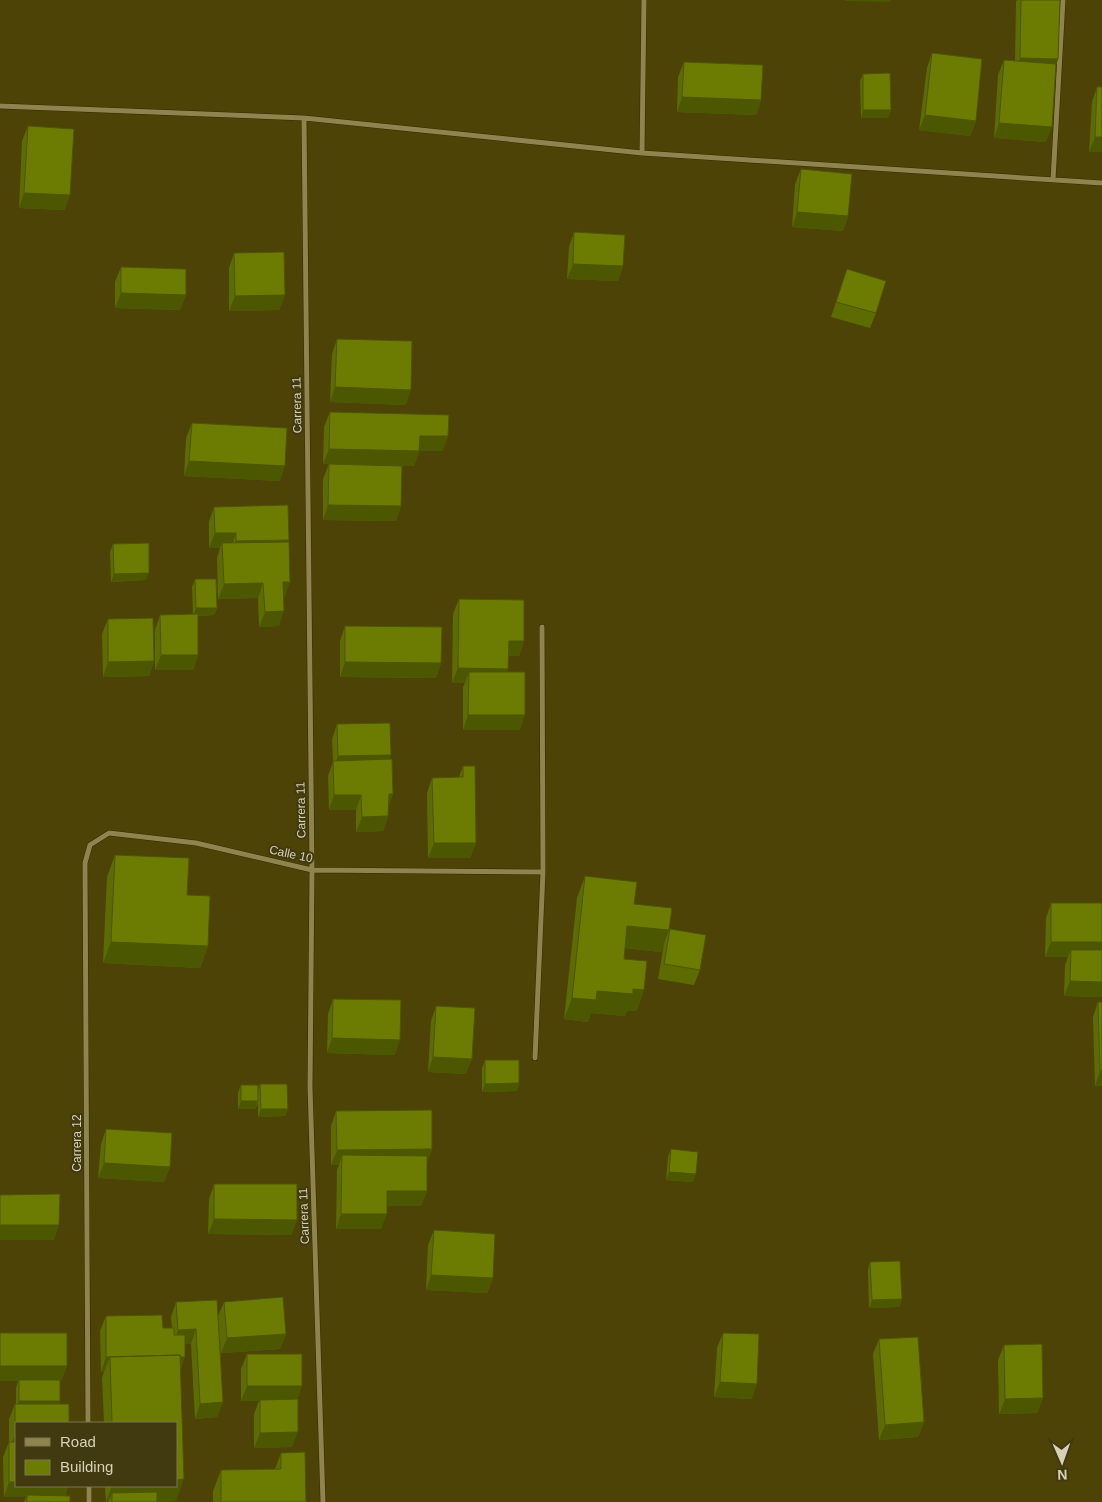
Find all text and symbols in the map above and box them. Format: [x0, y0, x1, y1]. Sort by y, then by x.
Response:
street label: Carrera 11 [290, 376, 304, 433]
street label: Carrera 11 [294, 781, 308, 838]
street label: Calle 10 [268, 843, 314, 865]
street label: Carrera 12 [70, 1114, 84, 1172]
street label: Carrera 11 [296, 1187, 312, 1244]
legend [15, 1422, 178, 1487]
text: Road [60, 1433, 96, 1450]
north arrow [1037, 1437, 1087, 1487]
text: Building [60, 1458, 113, 1475]
text: N [1057, 1467, 1068, 1483]

